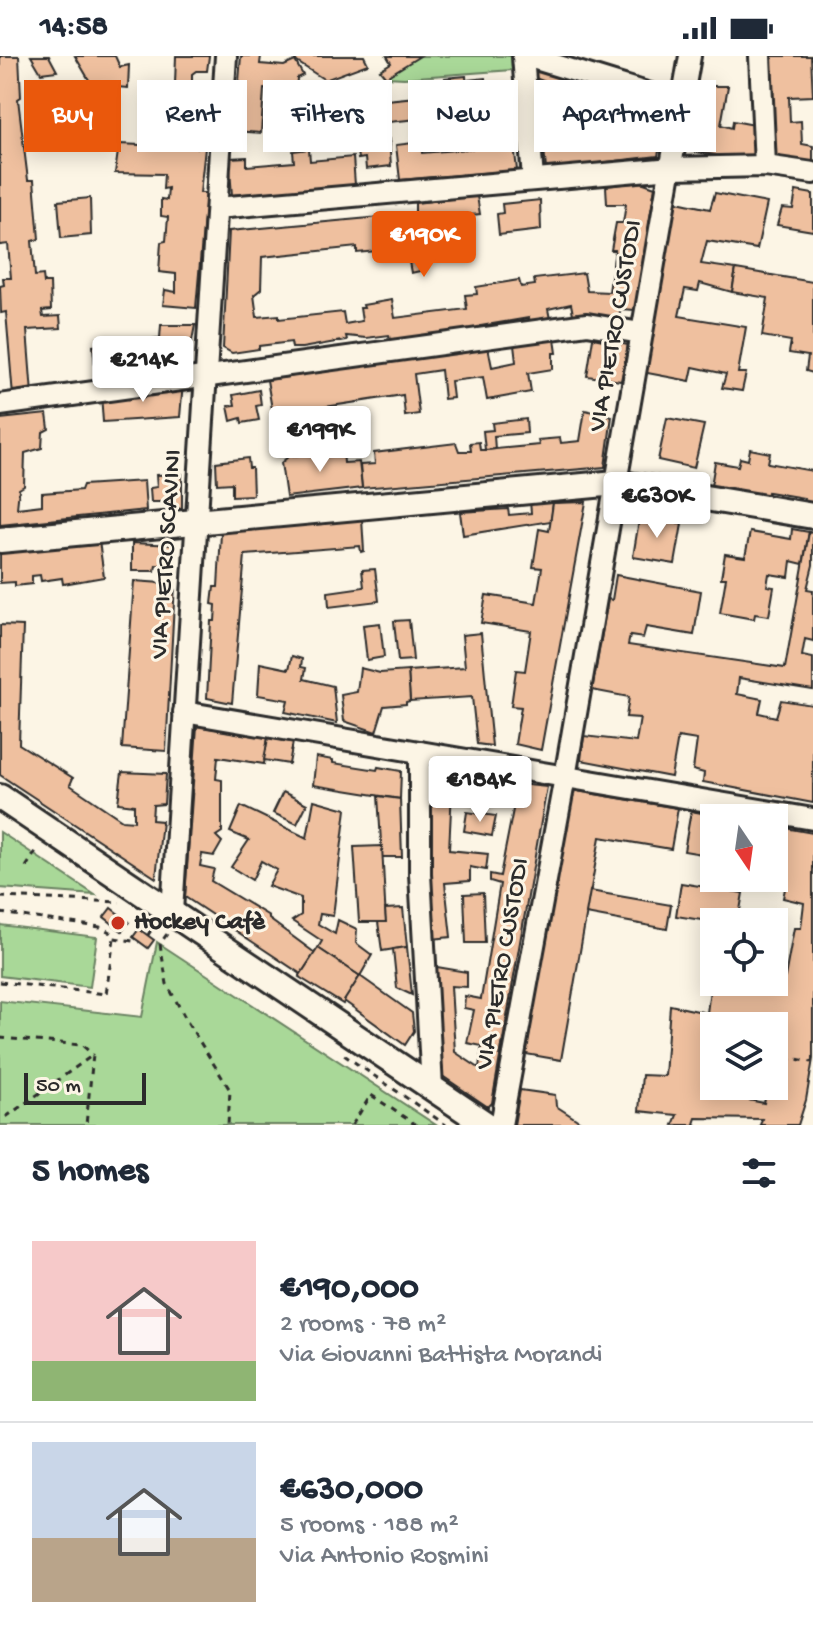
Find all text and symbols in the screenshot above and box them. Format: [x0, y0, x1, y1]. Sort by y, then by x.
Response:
text: 14:58 [40, 11, 108, 46]
chip: Buy [24, 80, 121, 152]
chip: Rent [137, 80, 247, 152]
chip: Filters [263, 80, 392, 152]
chip: New [408, 80, 518, 152]
chip: Apartment [534, 80, 716, 152]
pin: €190K [368, 211, 480, 279]
street label: VIA PIETRO CUSTODI [583, 218, 651, 435]
text: €190K [390, 221, 458, 252]
pin: €214K [87, 336, 199, 404]
text: €214K [110, 346, 176, 377]
pin: €199K [264, 406, 376, 474]
text: €199K [287, 416, 353, 447]
street label: VIA PIETRO SCAVINI [145, 448, 191, 661]
pin: €630K [601, 472, 713, 540]
text: €630K [621, 482, 693, 513]
pin: €184K [424, 756, 536, 824]
text: €184K [447, 766, 513, 797]
north arrow [700, 804, 788, 892]
map controls [700, 804, 788, 1100]
street label: VIA PIETRO CUSTODI [470, 856, 538, 1073]
place label: Hockey Cafè [134, 908, 267, 939]
button: locate [700, 908, 788, 996]
marker: Hockey Cafè [109, 914, 127, 932]
button: layers [700, 1012, 788, 1100]
scale bar [24, 1069, 146, 1105]
text: 50 m [36, 1074, 81, 1100]
icon: filters [737, 1151, 781, 1195]
text: 5 homes [32, 1153, 148, 1193]
text: €190,000 [280, 1270, 419, 1310]
icon: home [96, 1273, 192, 1369]
text: 2 rooms · 78 m² [280, 1310, 446, 1341]
text: Via Giovanni Battista Morandi [280, 1341, 602, 1372]
text: €630,000 [280, 1471, 423, 1511]
icon: home [96, 1474, 192, 1570]
text: 5 rooms · 188 m² [280, 1511, 458, 1542]
text: Via Antonio Rosmini [280, 1542, 489, 1573]

